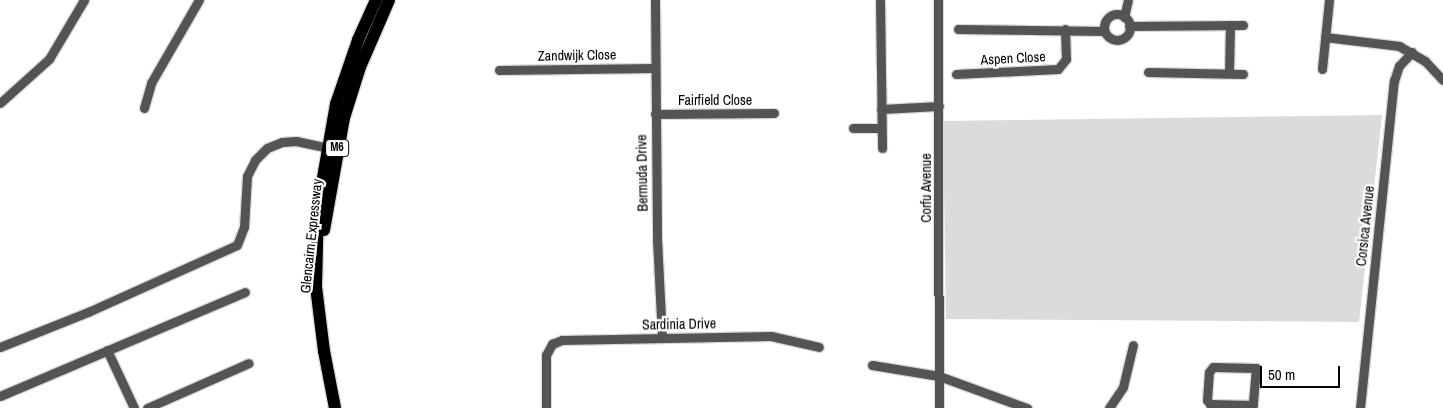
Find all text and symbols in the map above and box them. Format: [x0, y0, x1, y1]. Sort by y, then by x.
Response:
street label: Zandwijk Close [538, 46, 616, 64]
street label: Aspen Close [980, 48, 1046, 68]
street label: Fairfield Close [678, 92, 752, 108]
street label: Bermuda Drive [633, 134, 651, 212]
road number: M6 [324, 138, 350, 158]
street label: Corfu Avenue [918, 153, 934, 223]
street label: Glencairn Expressway [297, 178, 325, 294]
street label: Corsica Avenue [1352, 185, 1378, 267]
street label: Sardinia Drive [642, 315, 716, 333]
scale bar [1263, 356, 1343, 388]
text: 50 m [1268, 364, 1295, 385]

